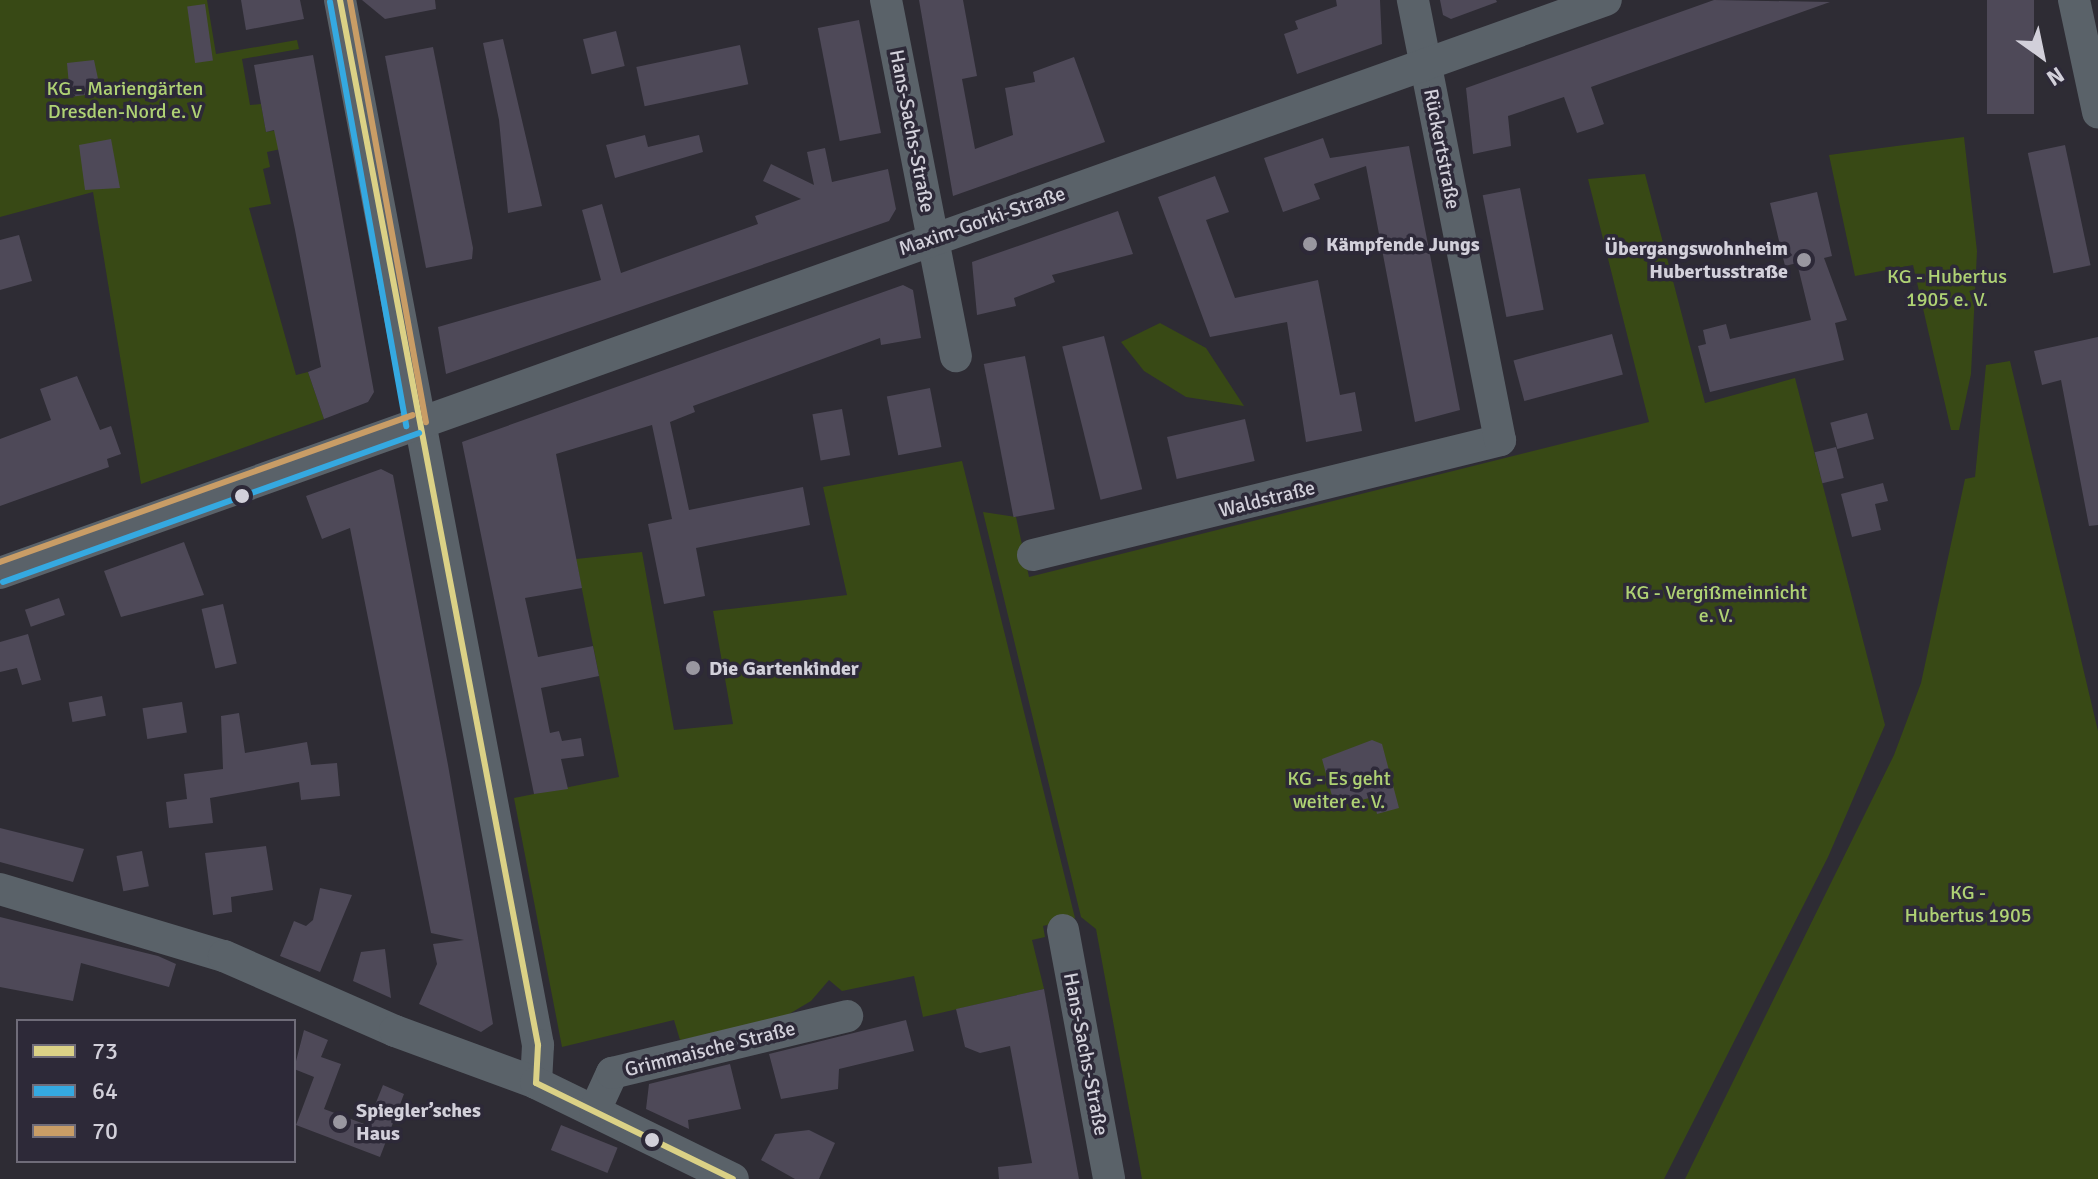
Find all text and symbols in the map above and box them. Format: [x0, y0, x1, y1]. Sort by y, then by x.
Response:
north arrow [2002, 16, 2082, 96]
street label: Hans-Sachs-Straße [884, 47, 940, 215]
text: N [2042, 61, 2069, 92]
park label: KG - Mariengärten Dresden-Nord e. V [47, 76, 203, 123]
street label: Rückertstraße [1419, 87, 1465, 211]
street label: Maxim-Gorki-Straße [895, 181, 1069, 261]
place label: Kämpfende Jungs [1326, 232, 1480, 256]
marker: Kämpfende Jungs [1301, 235, 1319, 253]
place label: Übergangswohnheim Hubertusstraße [1605, 236, 1788, 283]
marker: Übergangswohnheim Hubertusstraße [1795, 251, 1813, 269]
park label: KG - Hubertus 1905 e. V. [1887, 264, 2007, 311]
street label: Waldstraße [1216, 475, 1318, 523]
unlabelled marker [234, 488, 250, 504]
park label: KG - Vergißmeinnicht e. V. [1625, 580, 1807, 627]
place label: Die Gartenkinder [709, 656, 859, 680]
marker: Die Gartenkinder [684, 659, 702, 677]
park label: KG - Es geht weiter e. V. [1287, 767, 1391, 814]
park label: KG - Hubertus 1905 [1904, 881, 2032, 928]
street label: Hans-Sachs-Straße [1058, 970, 1114, 1138]
street label: Grimmaische Straße [622, 1016, 798, 1082]
legend [16, 1019, 296, 1163]
text: 73 [92, 1036, 118, 1066]
text: 64 [92, 1076, 118, 1106]
place label: Spiegler’sches Haus [356, 1098, 481, 1145]
marker: Spiegler’sches Haus [331, 1113, 349, 1131]
text: 70 [92, 1116, 118, 1146]
unlabelled marker [644, 1132, 660, 1148]

